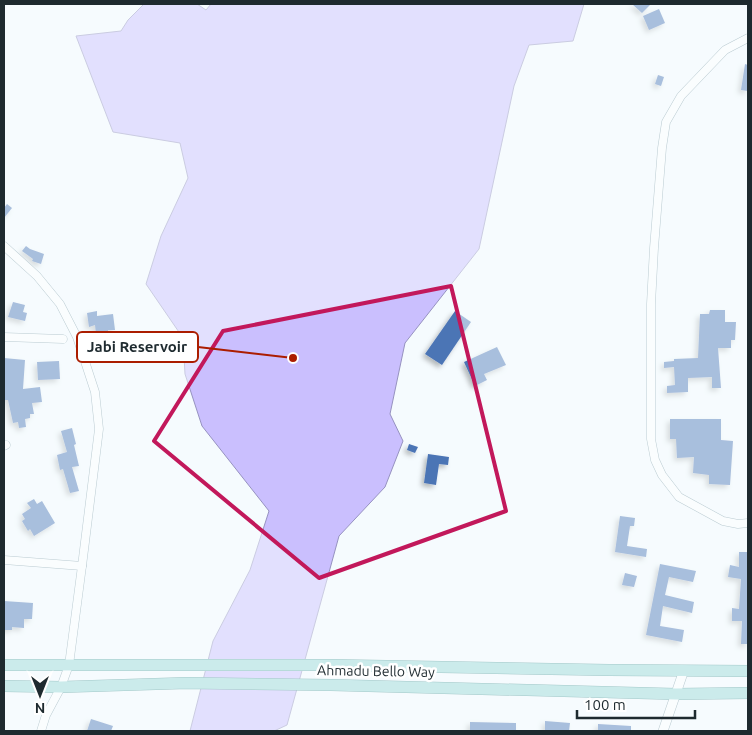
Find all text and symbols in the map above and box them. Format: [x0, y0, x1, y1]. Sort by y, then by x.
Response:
callout: Jabi Reservoir [77, 332, 198, 362]
text: Jabi Reservoir [87, 338, 188, 355]
street label: Ahmadu Bello Way [317, 662, 435, 680]
north arrow [15, 670, 65, 720]
scale bar [577, 688, 694, 720]
text: 100 m [584, 696, 626, 713]
text: N [35, 700, 45, 716]

